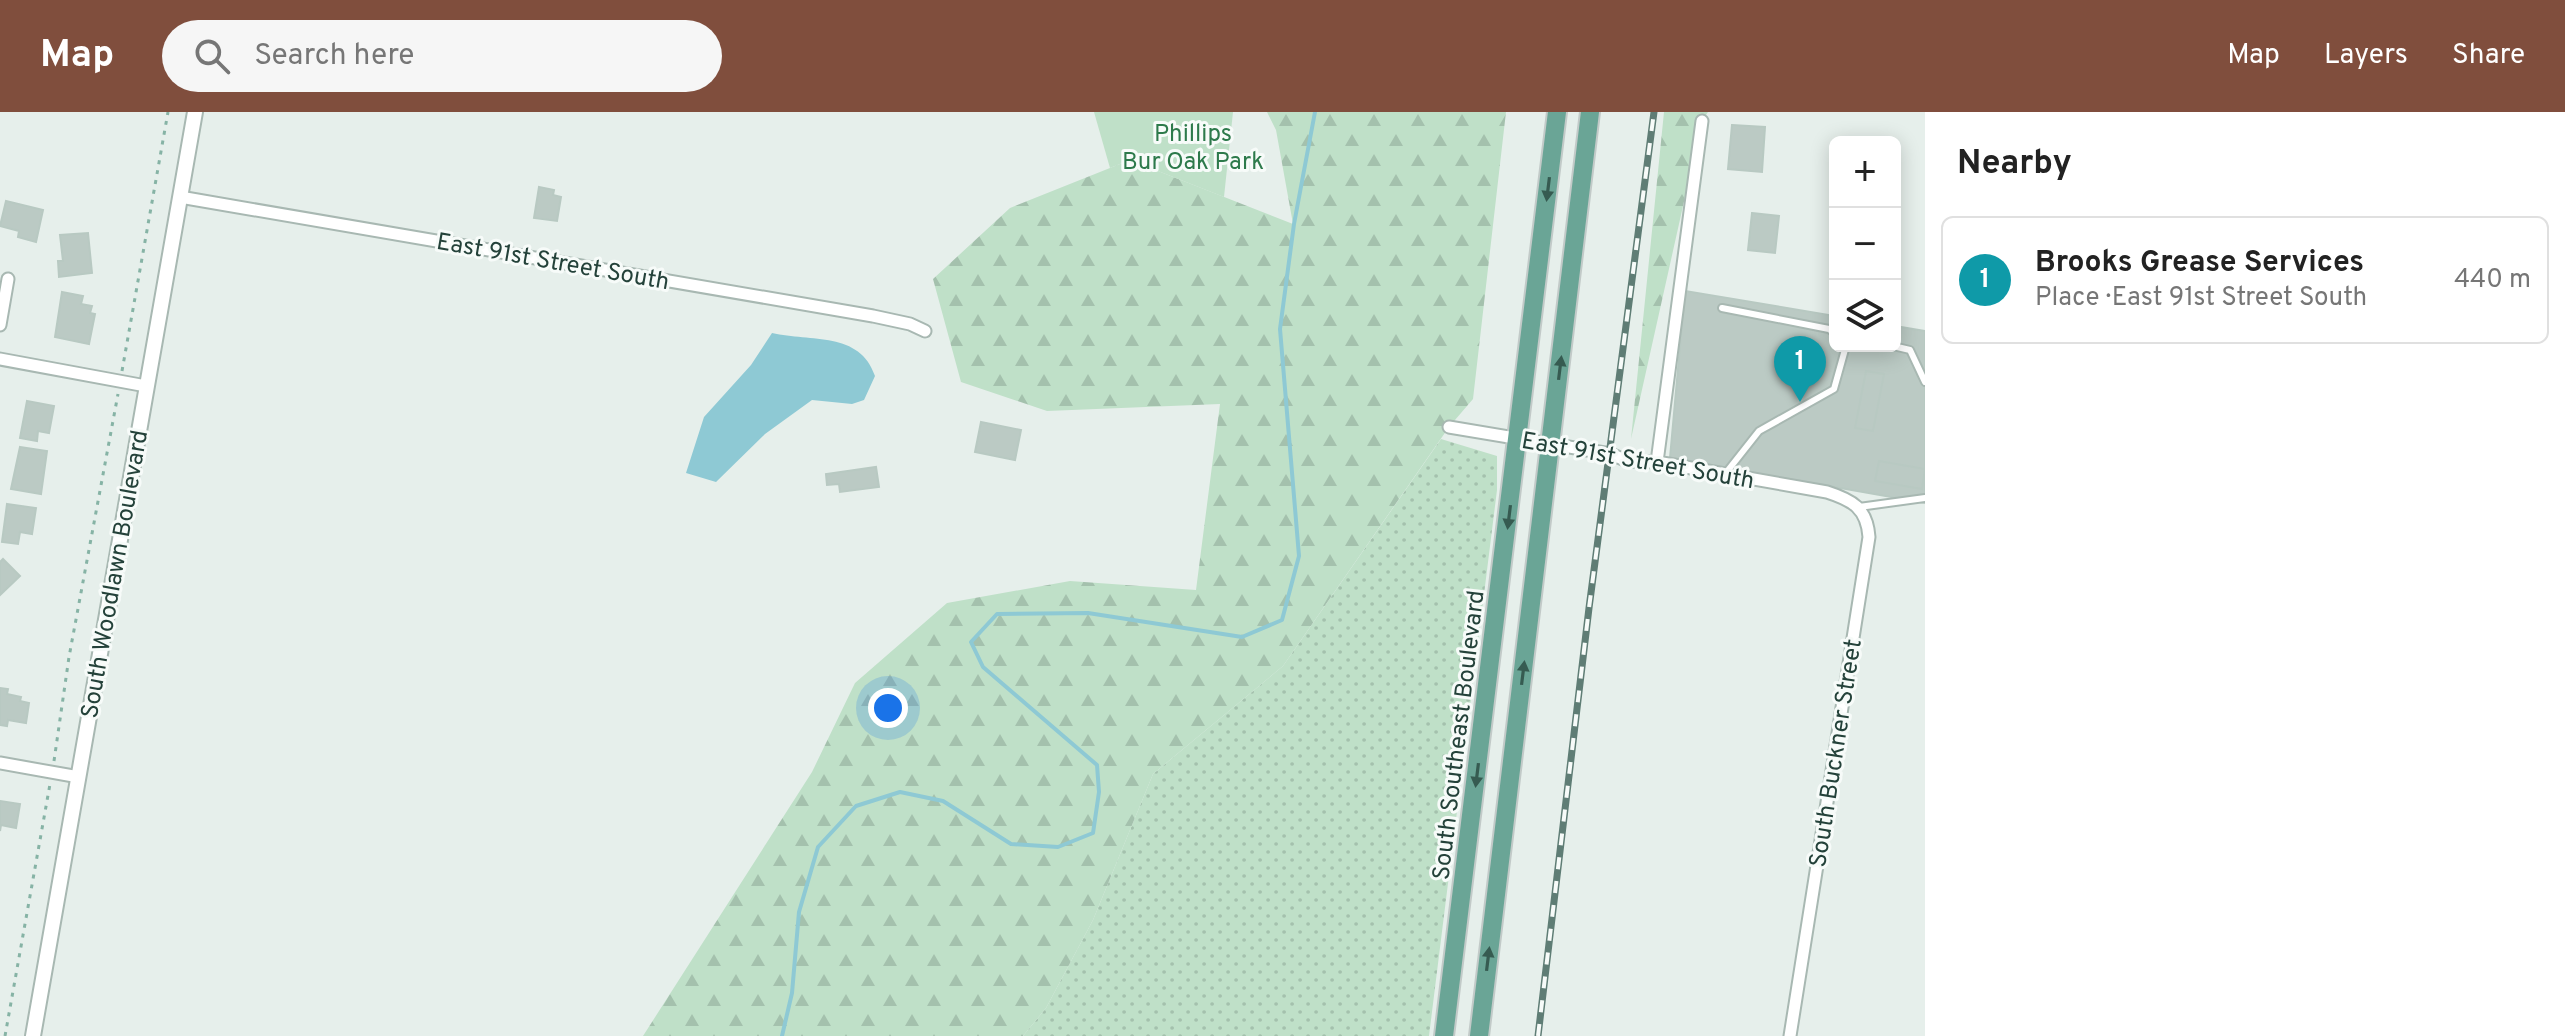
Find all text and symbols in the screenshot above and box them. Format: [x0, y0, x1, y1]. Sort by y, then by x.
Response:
search box [162, 20, 722, 92]
text: Map [40, 32, 114, 81]
icon: search [190, 34, 234, 78]
text: Search here [254, 38, 414, 75]
text: Map [2227, 38, 2280, 74]
text: Layers [2324, 38, 2408, 74]
text: Share [2452, 38, 2525, 74]
park label: Phillips Bur Oak Park [1122, 120, 1264, 178]
map controls [1829, 136, 1901, 352]
button: + [1829, 136, 1901, 208]
text: Nearby [1957, 143, 2072, 186]
one-way arrow [1541, 177, 1554, 202]
button: − [1829, 208, 1901, 280]
street label: East 91st Street South [434, 228, 671, 298]
text: Brooks Grease Services [2035, 245, 2364, 282]
text: 1 [1980, 264, 1990, 297]
text: 440 m [2454, 264, 2531, 297]
button: layers [1829, 280, 1901, 352]
text: Place · East 91st Street South [2035, 282, 2367, 315]
pin: 1 [1774, 336, 1826, 402]
one-way arrow [1554, 355, 1567, 380]
street label: East 91st Street South [1519, 427, 1756, 497]
street label: South Woodlawn Boulevard [76, 428, 156, 721]
one-way arrow [1502, 505, 1515, 530]
street label: South Southeast Boulevard [1427, 589, 1493, 882]
street label: South Buckner Street [1804, 637, 1870, 870]
one-way arrow [1517, 660, 1530, 685]
your location [868, 688, 908, 728]
one-way arrow [1470, 763, 1483, 788]
one-way arrow [1482, 946, 1495, 971]

